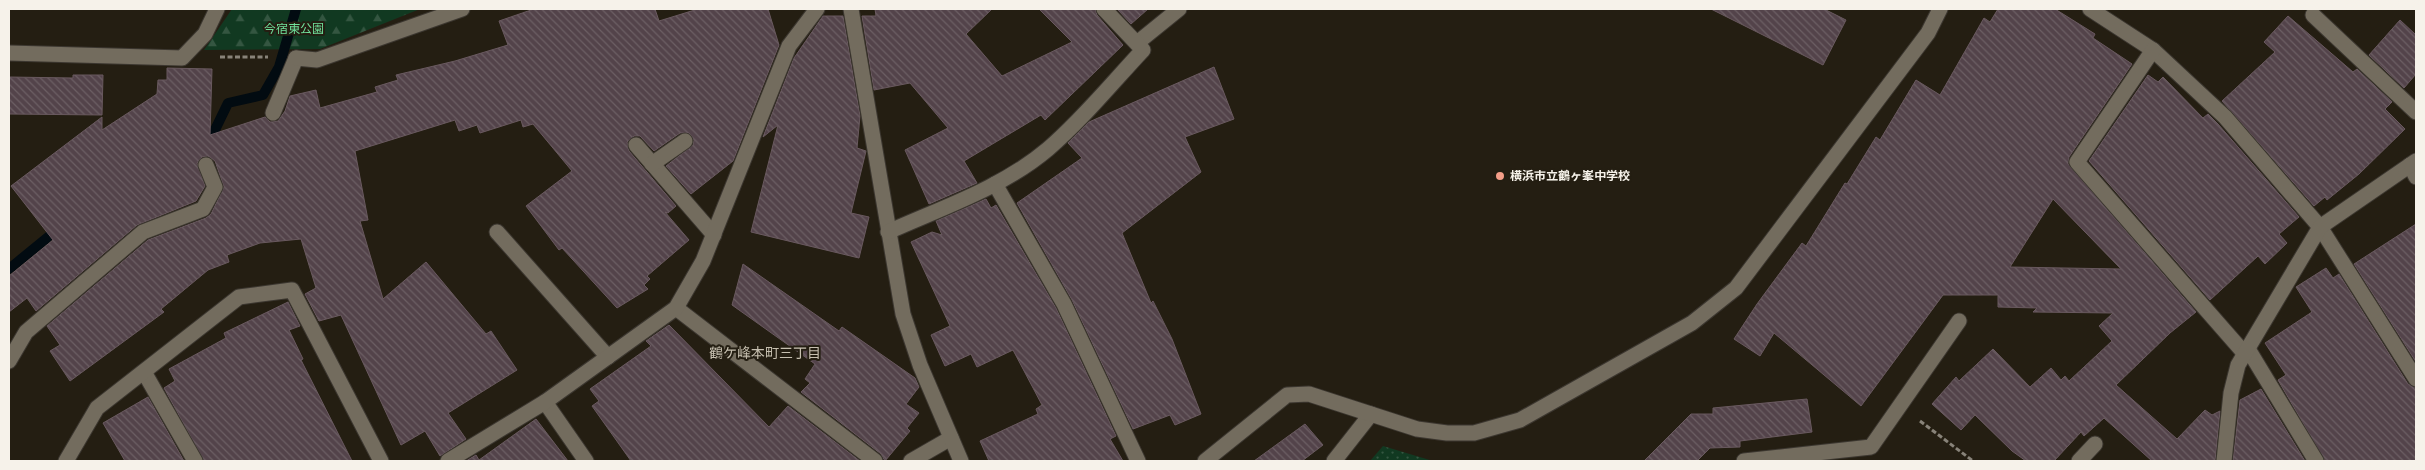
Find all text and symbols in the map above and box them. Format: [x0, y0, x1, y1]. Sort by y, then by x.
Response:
park label: 今宿東公園 [264, 22, 324, 36]
place label: 横浜市立鶴ヶ峯中学校 [1510, 169, 1630, 183]
marker: 横浜市立鶴ヶ峯中学校 [1494, 170, 1506, 182]
district label: 鶴ケ峰本町三丁目 [709, 345, 821, 362]

